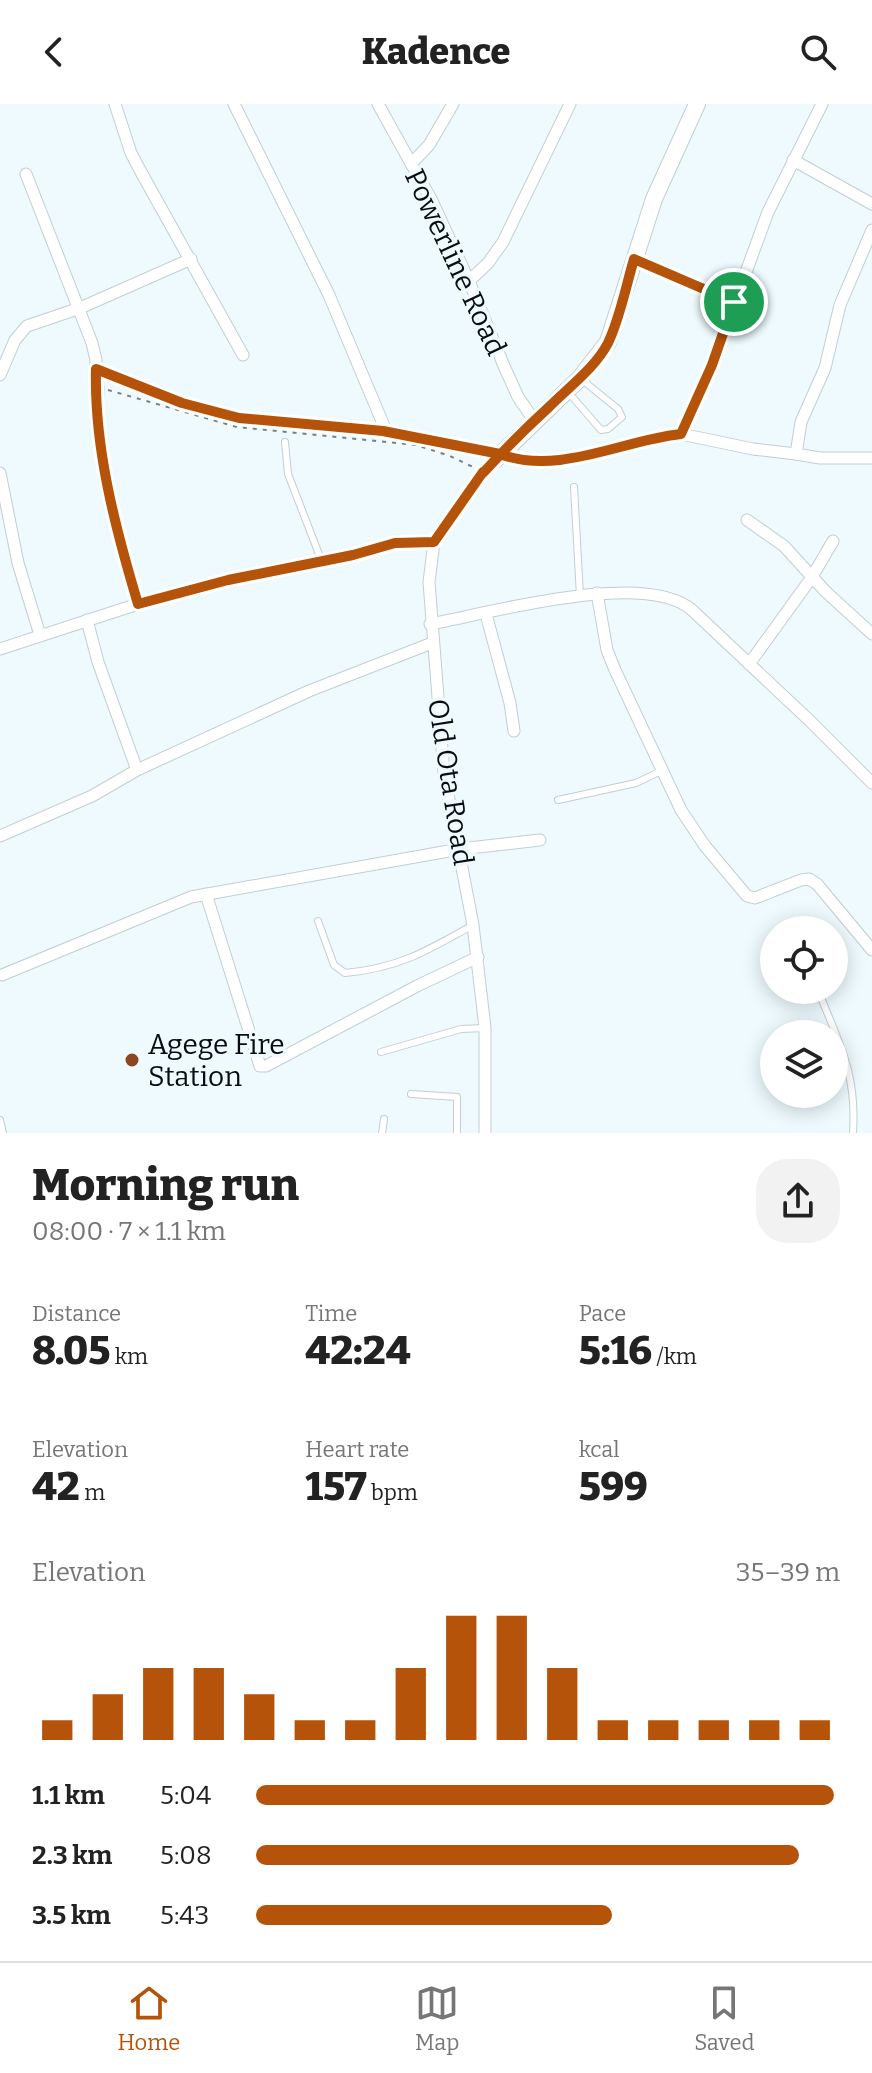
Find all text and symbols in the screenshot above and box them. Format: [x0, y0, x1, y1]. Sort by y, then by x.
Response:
icon: back [32, 30, 76, 74]
text: Kadence [362, 30, 510, 74]
icon: search [796, 30, 840, 74]
street label: Powerline Road [398, 164, 513, 361]
pin [700, 268, 768, 336]
icon: arrive [712, 280, 756, 324]
street label: Old Ota Road [421, 696, 480, 868]
map controls [760, 916, 848, 1108]
button: locate [760, 916, 848, 1004]
button: layers [760, 1020, 848, 1108]
place label: Agege Fire Station [148, 1028, 285, 1093]
marker: Agege Fire Station [123, 1051, 141, 1069]
text: Morning run [32, 1159, 299, 1212]
button: share [756, 1159, 840, 1243]
text: 08:00 · 7 × 1.1 km [32, 1216, 226, 1247]
text: Distance [32, 1300, 121, 1327]
text: Time [305, 1300, 357, 1327]
text: Pace [579, 1300, 626, 1327]
text: 8.05 [32, 1327, 110, 1375]
text: 42:24 [305, 1327, 411, 1375]
text: 5:16 [579, 1327, 652, 1375]
text: km [110, 1343, 148, 1370]
text: /km [652, 1343, 697, 1370]
text: Elevation [32, 1436, 128, 1463]
text: Heart rate [305, 1436, 409, 1463]
text: kcal [579, 1436, 620, 1463]
text: 42 [32, 1463, 80, 1511]
text: 157 [305, 1463, 367, 1511]
text: 599 [579, 1463, 648, 1511]
text: m [80, 1479, 105, 1506]
text: bpm [367, 1479, 418, 1506]
text: Elevation [32, 1557, 145, 1588]
text: 35–39 m [736, 1557, 840, 1588]
text: 1.1 km [32, 1780, 105, 1811]
text: 5:04 [160, 1780, 211, 1811]
text: 2.3 km [32, 1840, 112, 1871]
text: 5:08 [160, 1840, 212, 1871]
text: 3.5 km [32, 1900, 111, 1931]
text: 5:43 [160, 1900, 209, 1931]
tab: Home [117, 1981, 180, 2056]
tab: Map [415, 1981, 459, 2056]
tab: Saved [694, 1981, 755, 2056]

